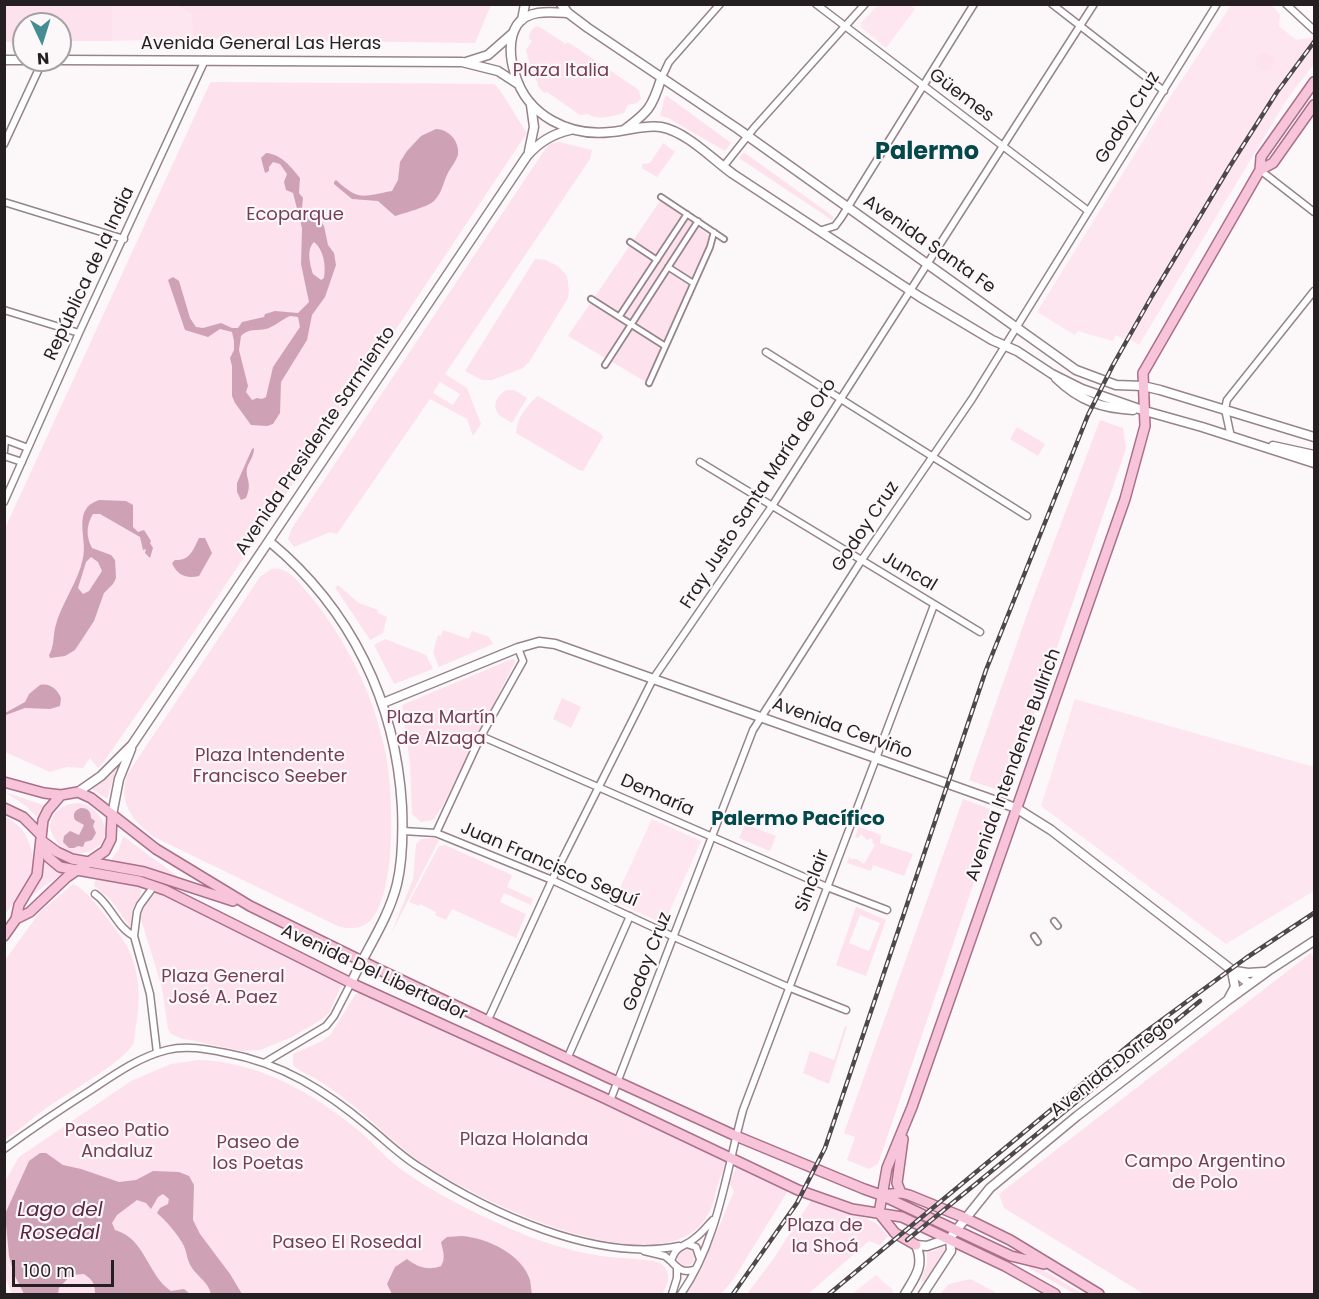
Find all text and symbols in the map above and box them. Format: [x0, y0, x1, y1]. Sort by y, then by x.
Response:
north arrow [12, 12, 72, 72]
street label: Avenida General Las Heras [141, 33, 381, 55]
text: N [36, 47, 50, 70]
park label: Plaza Italia [513, 60, 609, 82]
street label: Güemes [924, 65, 998, 127]
street label: Godoy Cruz [1091, 68, 1165, 168]
district label: Palermo [875, 139, 979, 167]
street label: República de la India [40, 184, 140, 364]
street label: Avenida Santa Fe [859, 191, 999, 299]
park label: Ecoparque [246, 204, 344, 226]
street label: Avenida Presidente Sarmiento [231, 323, 401, 559]
street label: Fray Justo Santa María de Oro [676, 375, 842, 613]
street label: Godoy Cruz [828, 478, 904, 576]
street label: Juncal [878, 547, 940, 597]
street label: Avenida Intendente Bullrich [962, 646, 1066, 884]
street label: Avenida Cerviño [769, 694, 915, 764]
park label: Plaza Martín de Alzaga [386, 707, 496, 750]
park label: Plaza Intendente Francisco Seeber [193, 745, 347, 788]
street label: Demaría [617, 770, 697, 822]
district label: Palermo Pacífico [711, 808, 885, 832]
street label: Juan Francisco Seguí [457, 818, 641, 912]
street label: Sinclair [791, 847, 835, 915]
street label: Godoy Cruz [619, 909, 677, 1015]
street label: Avenida Del Libertador [277, 920, 471, 1026]
park label: Plaza General José A. Paez [161, 966, 285, 1008]
street label: Avenida Dorrego [1047, 1012, 1179, 1122]
park label: Paseo Patio Andaluz [65, 1120, 169, 1162]
park label: Plaza Holanda [460, 1129, 588, 1151]
park label: Paseo de los Poetas [212, 1132, 304, 1174]
park label: Campo Argentino de Polo [1125, 1151, 1285, 1194]
water label: Lago del Rosedal [17, 1199, 103, 1246]
park label: Plaza de la Shoá [787, 1215, 863, 1258]
park label: Paseo El Rosedal [272, 1232, 422, 1254]
scale bar [15, 1248, 117, 1286]
text: 100 m [23, 1258, 75, 1283]

